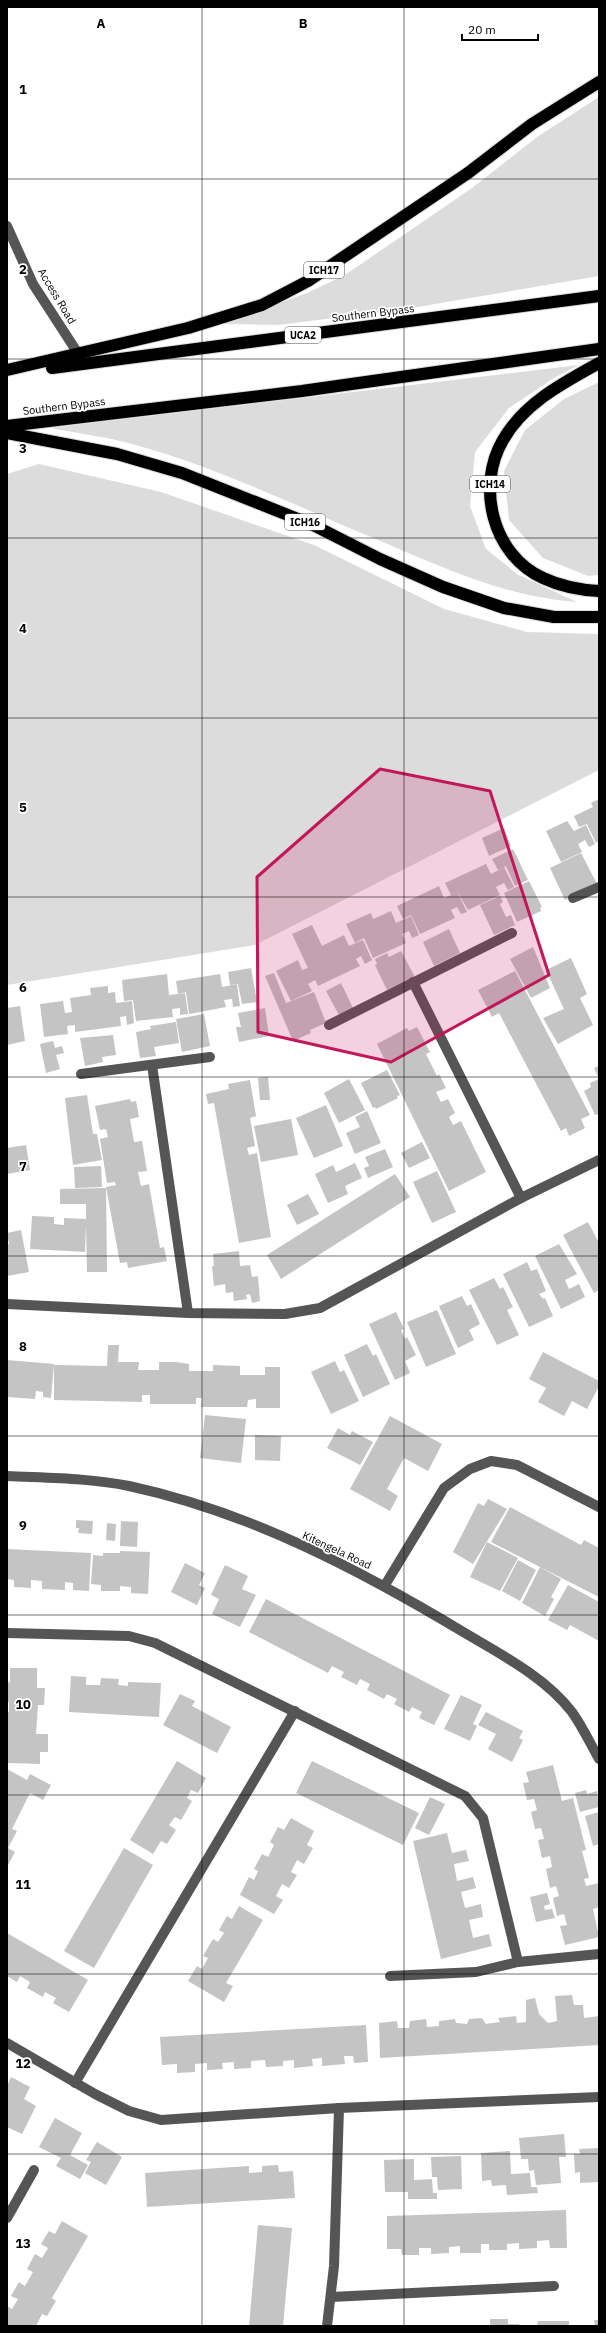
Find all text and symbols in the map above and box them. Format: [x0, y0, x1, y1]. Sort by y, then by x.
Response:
text: A [97, 15, 106, 32]
text: B [299, 15, 308, 32]
scale bar [462, 16, 538, 42]
text: 20 m [468, 22, 496, 37]
text: 1 [19, 81, 27, 98]
text: 2 [19, 261, 27, 278]
road number: ICH17 [304, 262, 344, 278]
street label: Access Road [35, 266, 79, 326]
street label: Southern Bypass [331, 301, 415, 325]
road number: UCA2 [285, 327, 321, 343]
street label: Southern Bypass [22, 394, 106, 418]
text: 3 [19, 440, 27, 457]
road number: ICH14 [470, 476, 510, 492]
road number: ICH16 [285, 514, 325, 530]
text: 4 [19, 620, 27, 637]
text: 5 [19, 799, 27, 816]
text: 6 [19, 979, 27, 996]
text: 7 [19, 1158, 27, 1175]
text: 8 [19, 1338, 27, 1355]
text: 9 [19, 1517, 27, 1534]
street label: Kitengela Road [300, 1528, 374, 1572]
text: 10 [15, 1696, 31, 1713]
text: 11 [15, 1876, 31, 1893]
text: 12 [15, 2055, 31, 2072]
text: 13 [15, 2235, 31, 2252]

